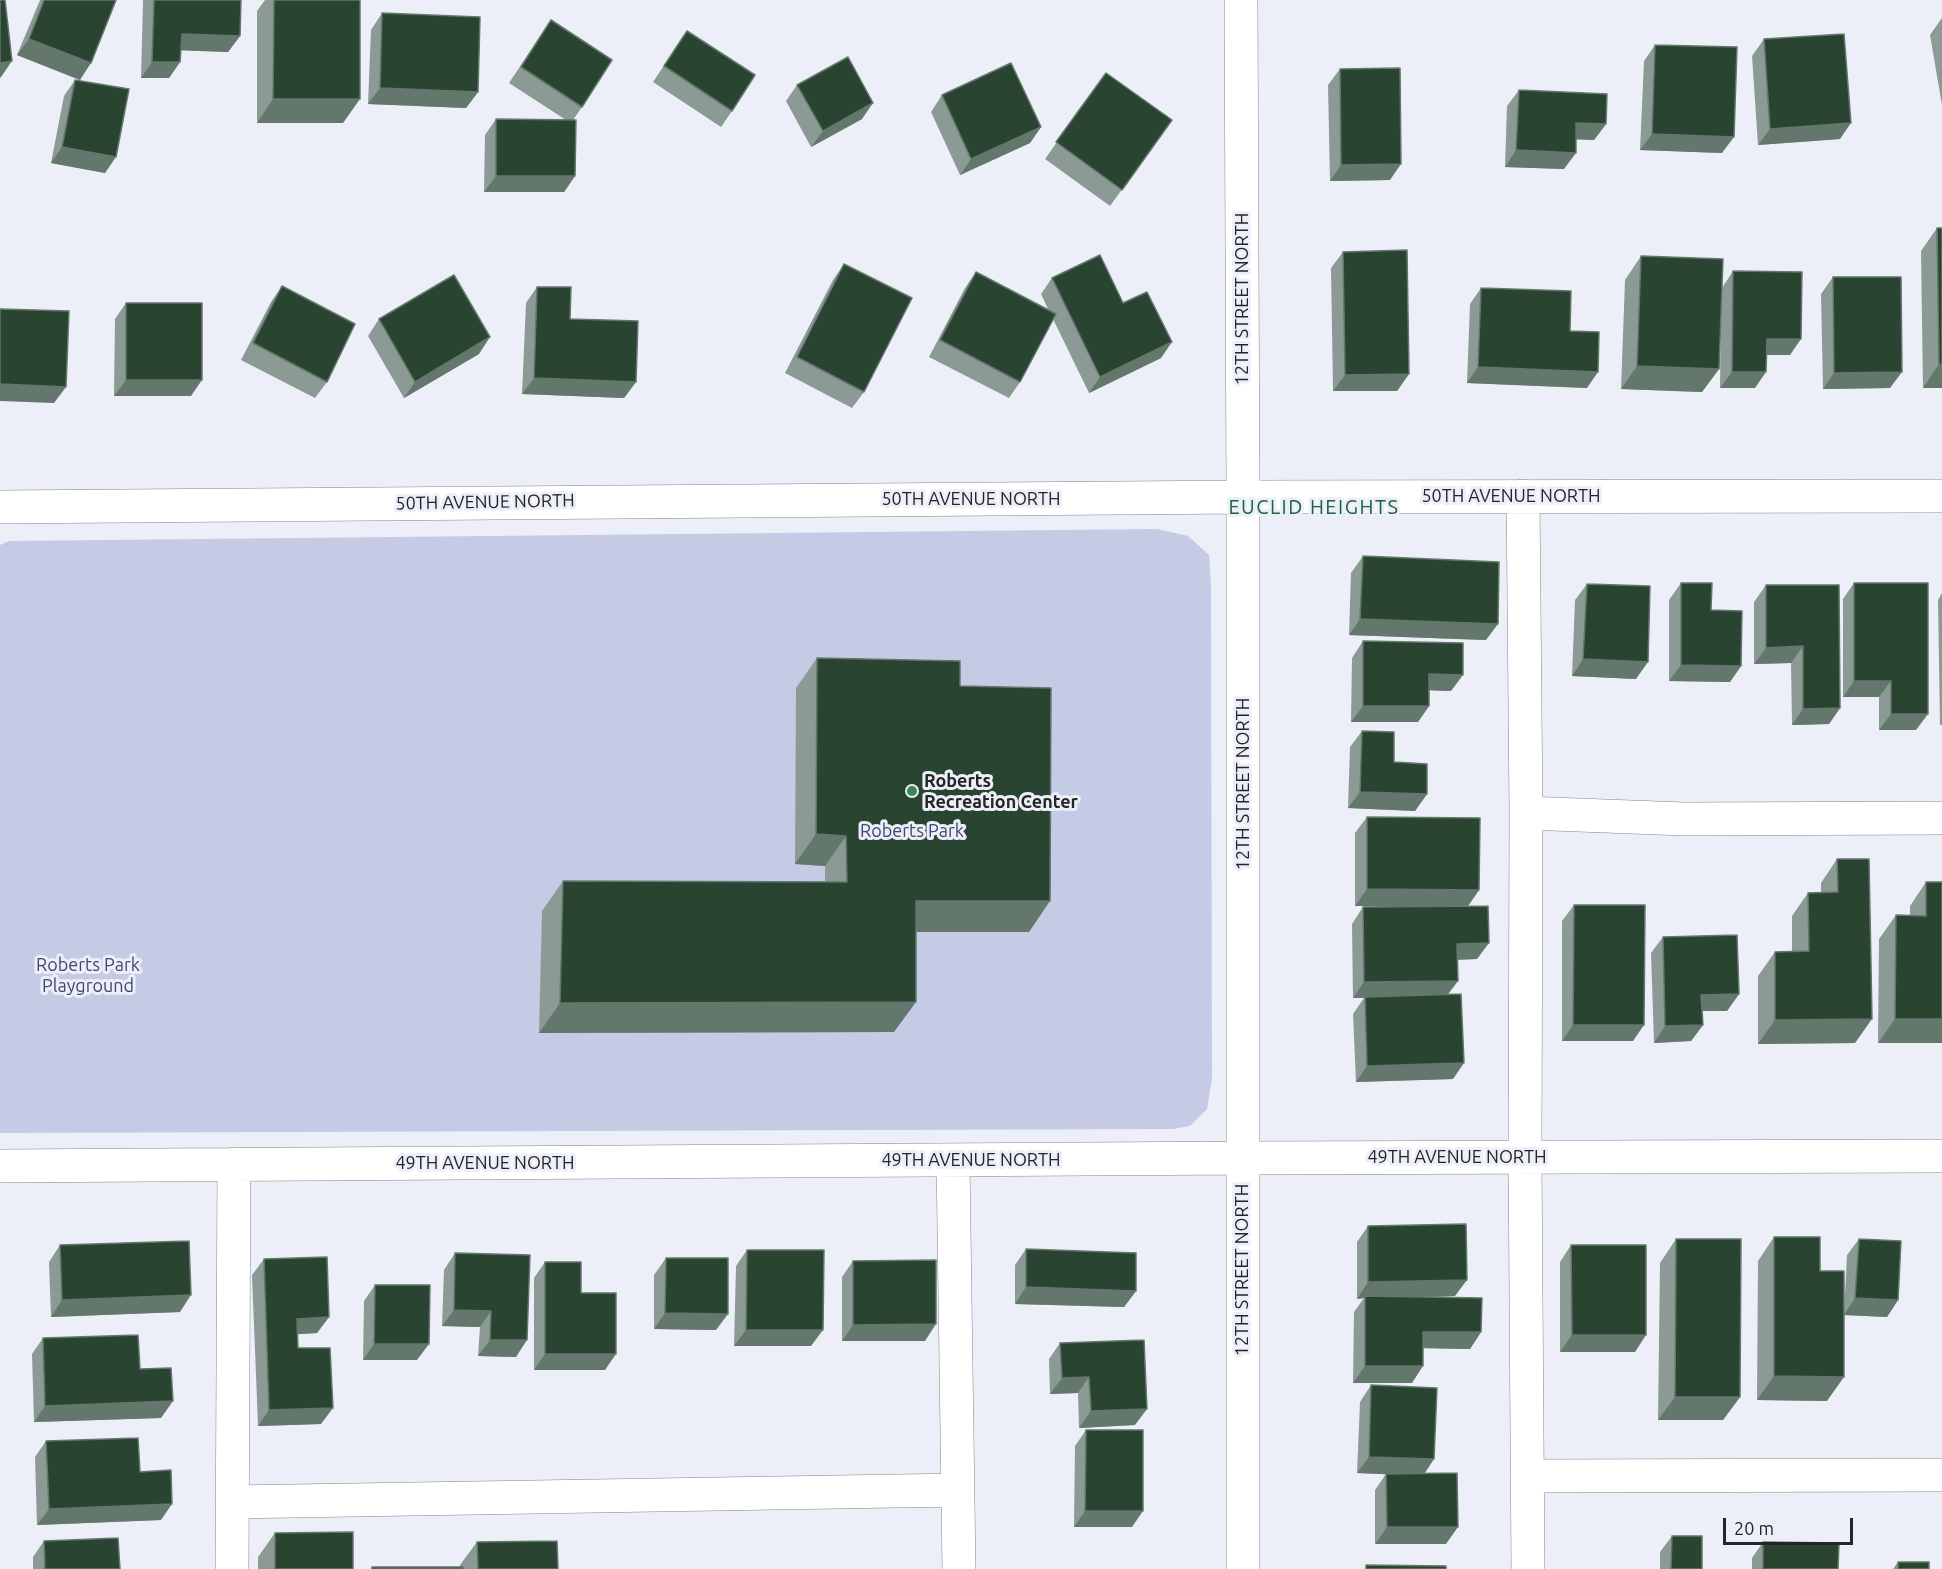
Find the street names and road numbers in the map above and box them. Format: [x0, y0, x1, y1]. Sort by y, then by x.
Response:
street label: 12TH STREET NORTH [1231, 213, 1253, 385]
street label: 50TH AVENUE NORTH [1421, 485, 1601, 507]
street label: 50TH AVENUE NORTH [881, 488, 1061, 510]
street label: 50TH AVENUE NORTH [395, 490, 575, 514]
street label: 12TH STREET NORTH [1232, 698, 1254, 870]
street label: 49TH AVENUE NORTH [1367, 1146, 1547, 1168]
street label: 49TH AVENUE NORTH [881, 1149, 1061, 1171]
street label: 49TH AVENUE NORTH [395, 1152, 575, 1174]
street label: 12TH STREET NORTH [1231, 1184, 1253, 1356]

